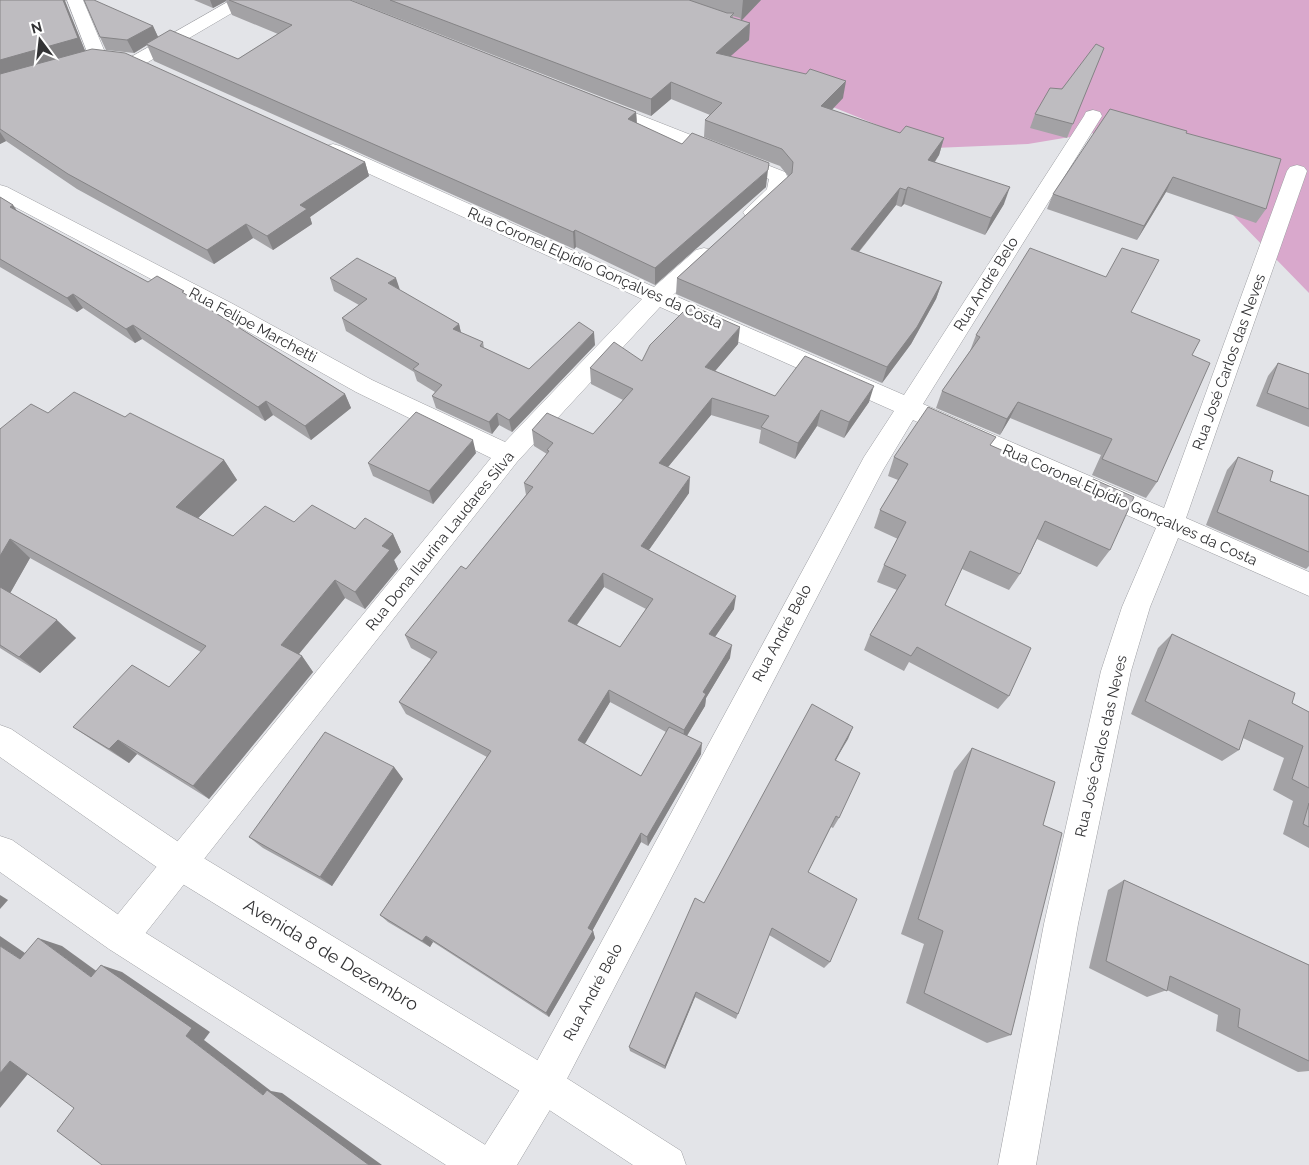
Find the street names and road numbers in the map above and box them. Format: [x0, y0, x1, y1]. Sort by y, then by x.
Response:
street label: Rua Coronel Elpídio Gonçalves da Costa [465, 203, 725, 333]
street label: Rua André Belo [950, 233, 1022, 334]
street label: Rua José Carlos das Neves [1189, 271, 1269, 453]
street label: Rua Felipe Marchetti [186, 284, 320, 366]
street label: Rua Coronel Elpídio Gonçalves da Costa [1000, 440, 1260, 570]
street label: Rua Dona Ilaurina Laudares Silva [362, 448, 518, 634]
street label: Rua André Belo [749, 581, 815, 685]
street label: Rua José Carlos das Neves [1071, 653, 1131, 839]
street label: Avenida 8 de Dezembro [240, 894, 423, 1015]
street label: Rua André Belo [560, 940, 626, 1044]

